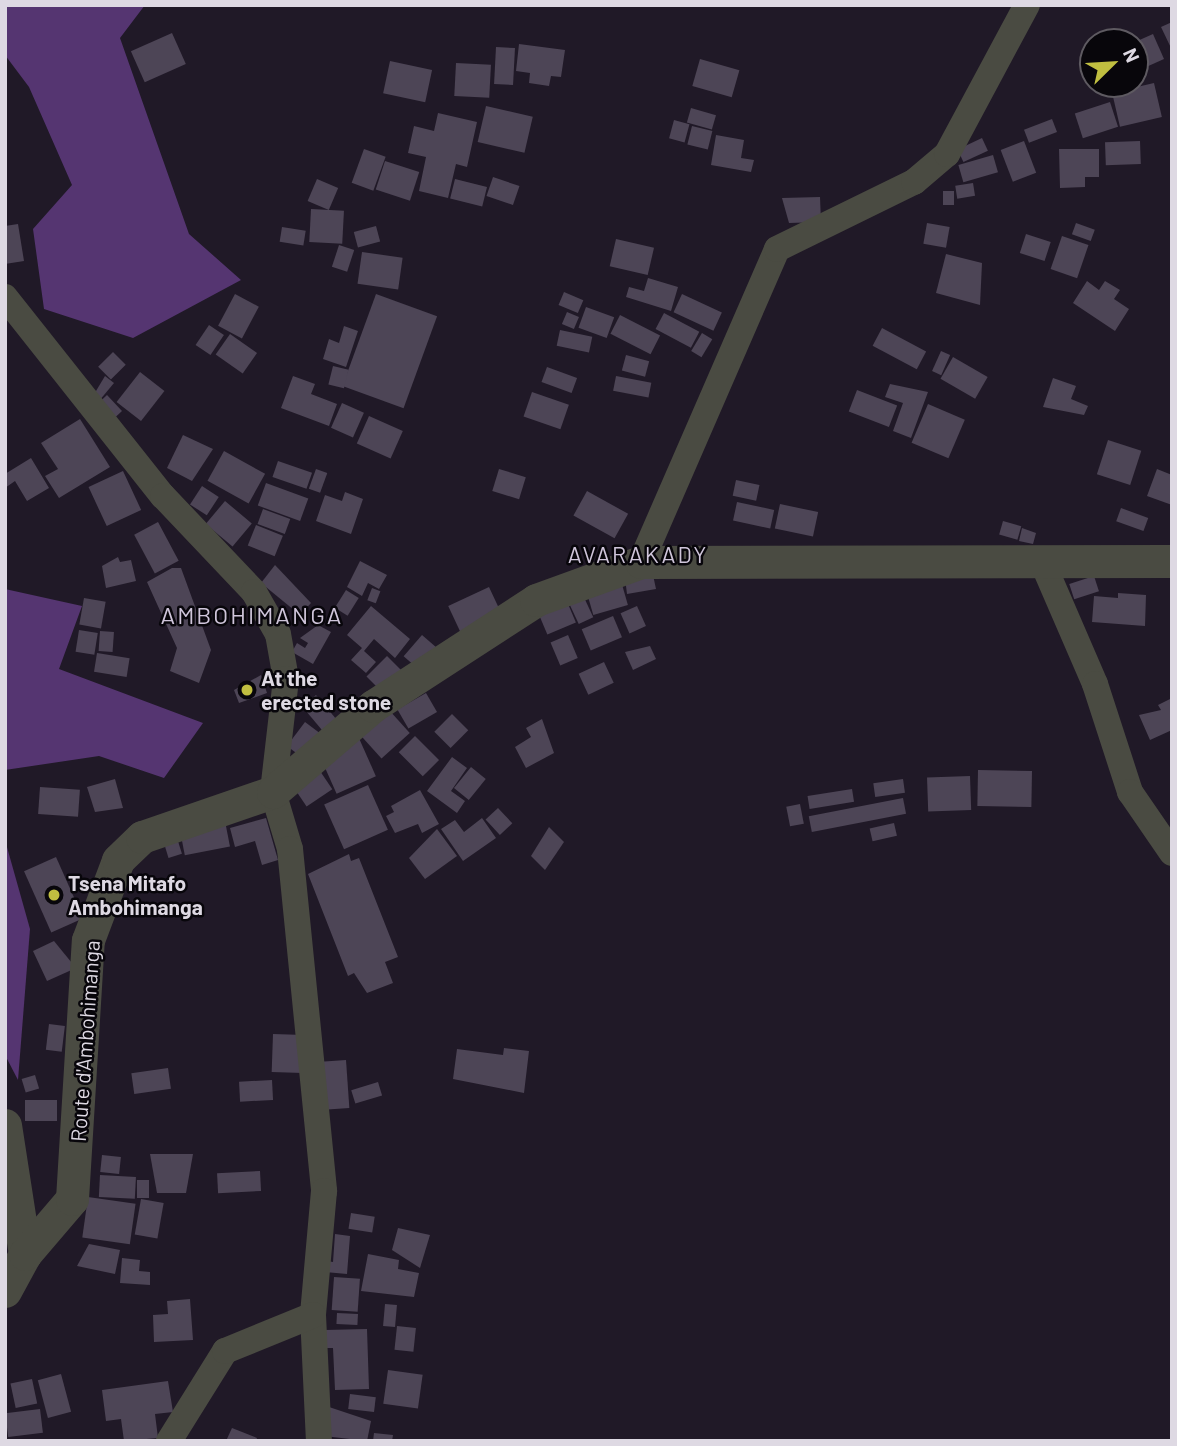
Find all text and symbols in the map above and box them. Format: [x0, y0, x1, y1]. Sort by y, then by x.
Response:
north arrow [1079, 28, 1149, 98]
text: N [1119, 45, 1145, 66]
district label: AVARAKADY [569, 540, 707, 568]
district label: AMBOHIMANGA [162, 601, 342, 629]
place label: At the erected stone [261, 665, 391, 715]
marker: At the erected stone [239, 682, 255, 698]
place label: Tsena Mitafo Ambohimanga [68, 870, 203, 920]
marker: Tsena Mitafo Ambohimanga [46, 887, 62, 903]
street label: Route d'Ambohimanga [65, 939, 105, 1143]

